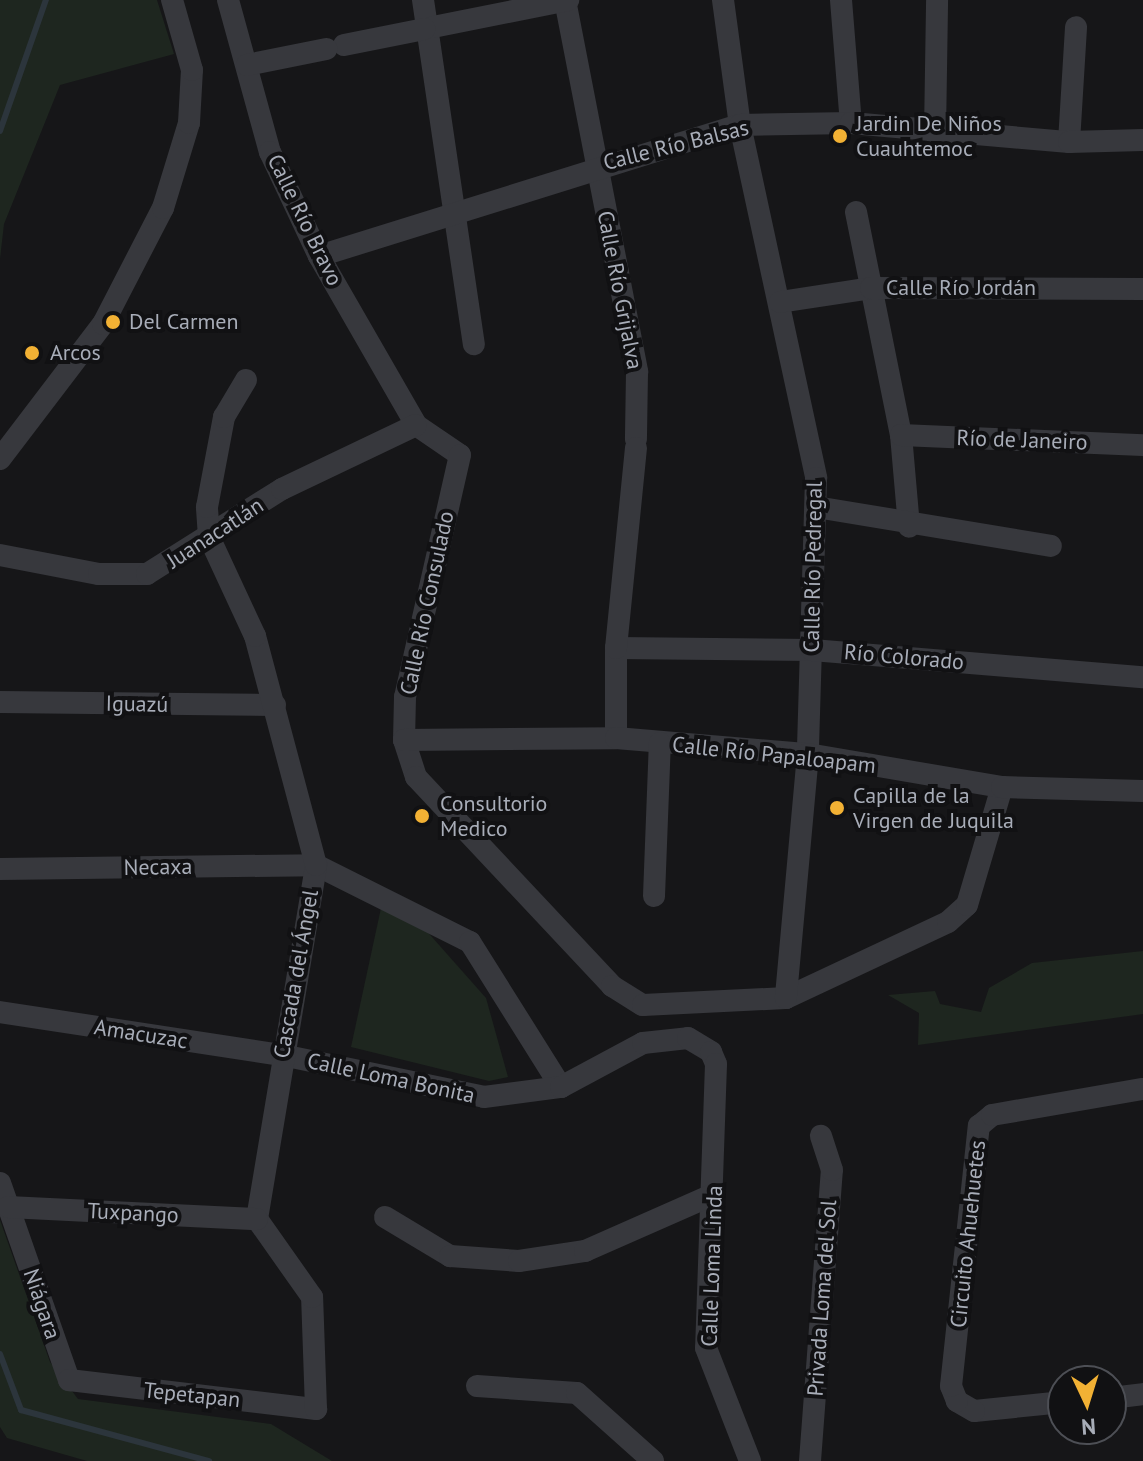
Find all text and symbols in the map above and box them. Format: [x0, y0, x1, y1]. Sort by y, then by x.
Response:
place label: Jardin De Niños Cuauhtemoc [856, 110, 1002, 162]
street label: Calle Río Balsas [600, 114, 752, 176]
marker: Jardin De Niños Cuauhtemoc [831, 127, 849, 145]
street label: Calle Río Bravo [262, 150, 348, 290]
street label: Calle Río Grijalva [592, 208, 648, 372]
street label: Calle Río Jordán [886, 275, 1036, 301]
place label: Del Carmen [129, 309, 239, 335]
marker: Del Carmen [104, 313, 122, 331]
place label: Arcos [50, 340, 101, 366]
marker: Arcos [21, 342, 43, 364]
street label: Río de Janeiro [956, 425, 1088, 455]
street label: Calle Río Pedregal [798, 481, 828, 653]
street label: Juanacatlán [162, 492, 268, 574]
street label: Calle Río Consulado [395, 509, 459, 697]
street label: Río Colorado [843, 639, 965, 675]
street label: Iguazú [105, 690, 169, 718]
street label: Calle Río Papaloapam [671, 731, 877, 779]
place label: Capilla de la Virgen de Juquila [853, 782, 1014, 834]
place label: Consultorio Medico [440, 790, 547, 842]
marker: Capilla de la Virgen de Juquila [828, 799, 846, 817]
marker: Consultorio Medico [411, 805, 433, 827]
street label: Necaxa [123, 853, 193, 881]
street label: Cascada del Ángel [268, 887, 324, 1061]
street label: Amacuzac [92, 1014, 190, 1054]
street label: Calle Loma Bonita [305, 1047, 477, 1109]
street label: Circuito Ahuehuetes [945, 1139, 991, 1329]
street label: Calle Loma Linda [696, 1185, 728, 1347]
street label: Tuxpango [87, 1197, 179, 1229]
street label: Privada Loma del Sol [802, 1199, 842, 1397]
street label: Niágara [18, 1265, 66, 1343]
north arrow [1047, 1365, 1127, 1445]
street label: Tepetapan [142, 1377, 242, 1413]
text: N [1080, 1412, 1097, 1441]

